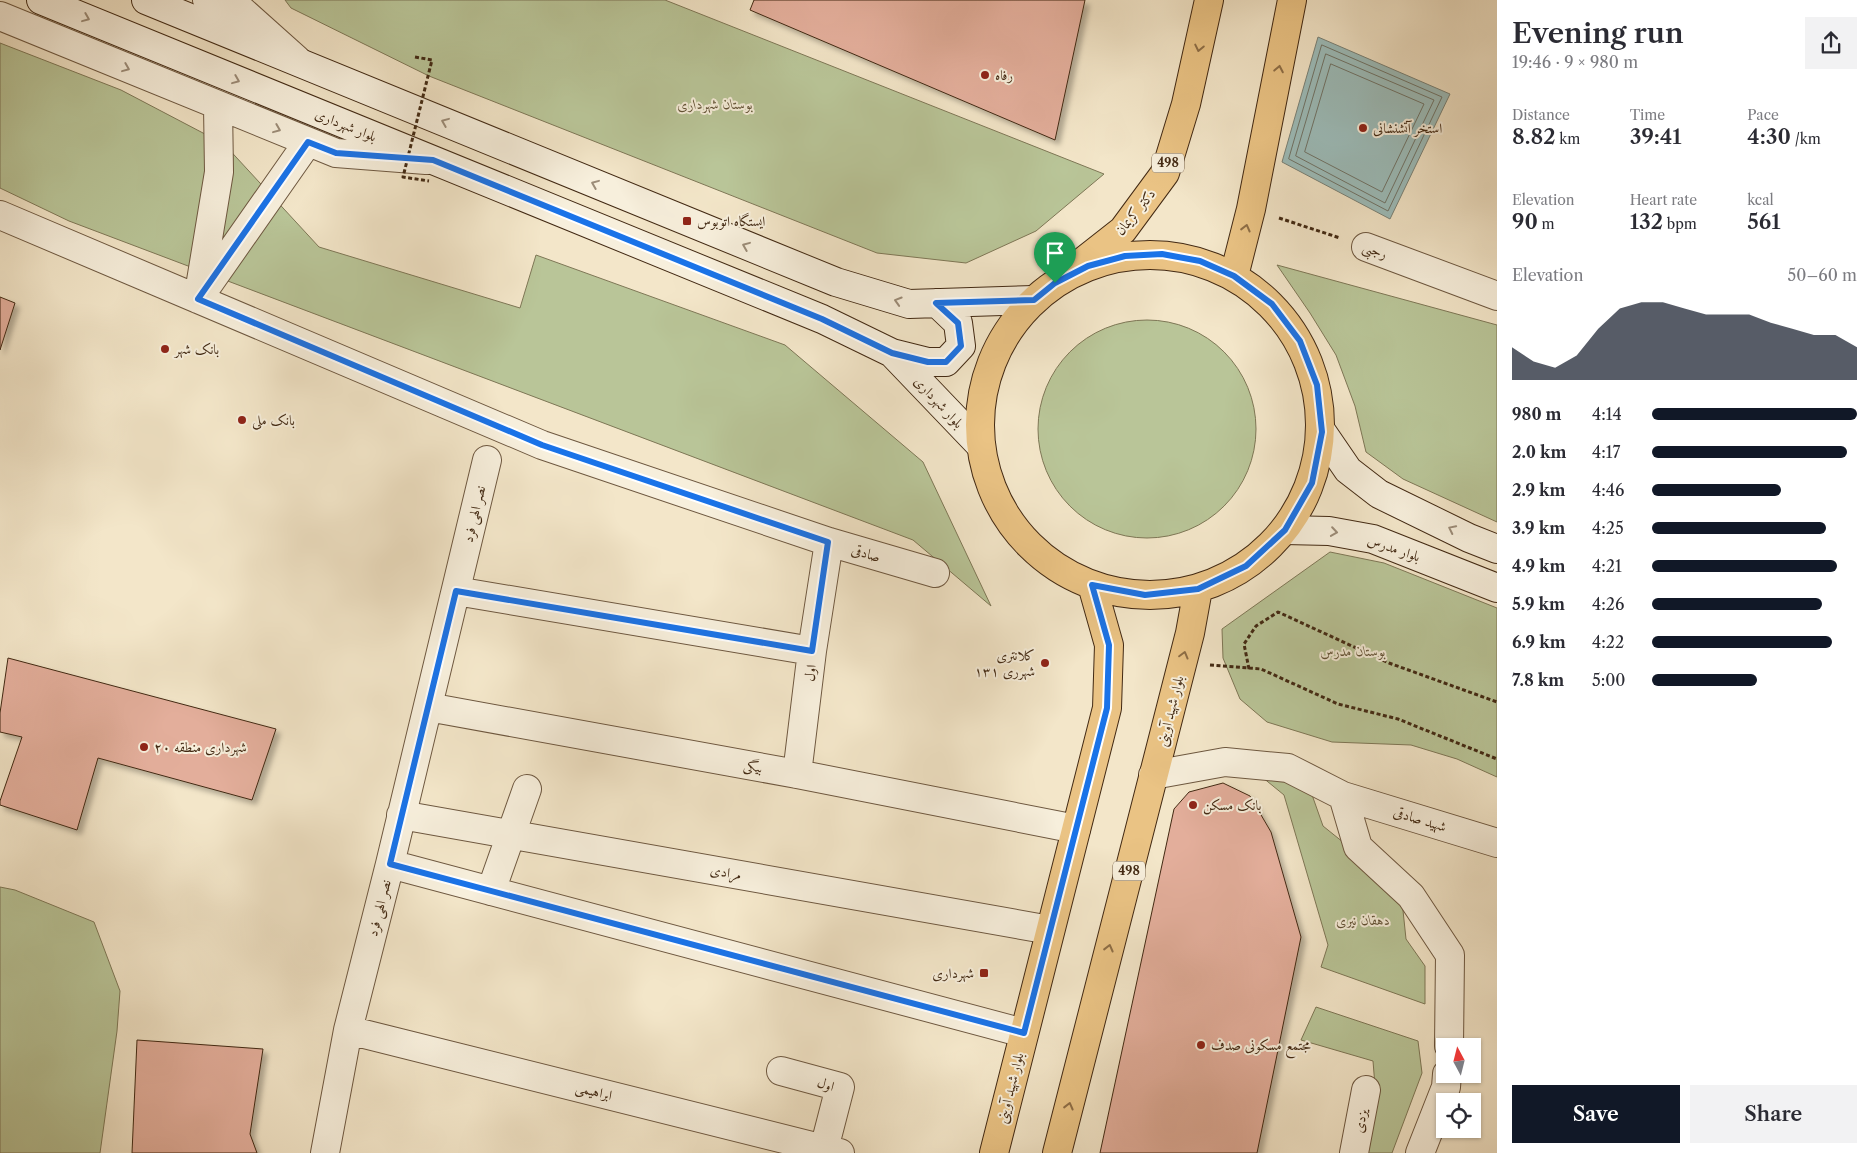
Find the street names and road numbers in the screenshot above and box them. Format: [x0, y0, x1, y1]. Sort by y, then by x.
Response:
street label: بلوار شهرداری [312, 105, 380, 147]
road number: 498 [1152, 154, 1184, 172]
street label: دکتر کریمان [1111, 185, 1159, 239]
street label: رجبی [1359, 237, 1390, 266]
street label: بلوار شهرداری [910, 372, 968, 433]
street label: نصر الهی فرد [459, 483, 490, 544]
street label: بلوار مدرس [1365, 531, 1423, 565]
street label: صادقی [849, 540, 883, 566]
street label: اول [800, 663, 820, 683]
street label: بلوار شهید آوینی [1153, 674, 1189, 748]
street label: بیگی [742, 755, 764, 778]
street label: شهید صادقی [1391, 802, 1449, 837]
street label: مرادی [709, 860, 743, 885]
road number: 498 [1113, 861, 1145, 880]
street label: نصر الهی فرد [363, 877, 396, 939]
street label: بلوار شهید آوینی [993, 1051, 1029, 1125]
street label: اول [815, 1073, 837, 1095]
street label: ابراهیمی [574, 1078, 614, 1105]
street label: یزدی [1349, 1106, 1371, 1134]

